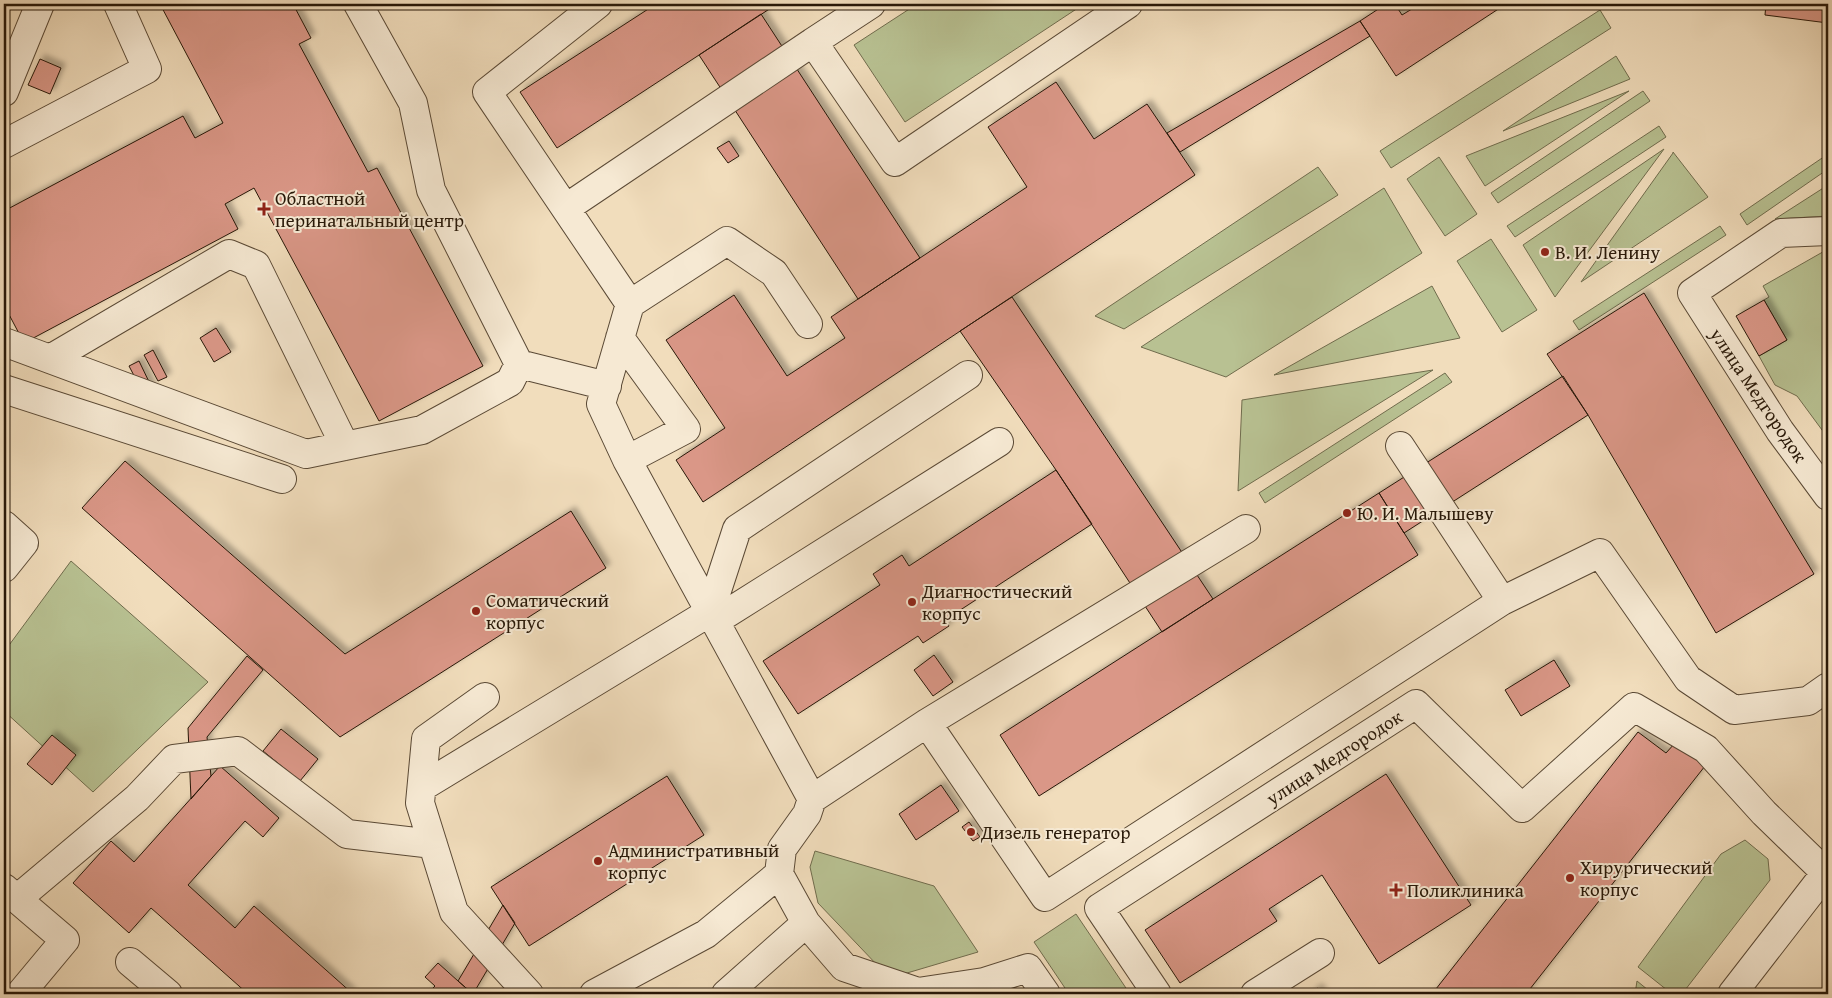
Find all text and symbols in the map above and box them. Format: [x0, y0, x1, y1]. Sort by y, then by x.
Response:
place label: Областной перинатальный центр [275, 184, 464, 234]
marker: Областной перинатальный центр [257, 202, 271, 216]
place label: В. И. Ленину [1555, 238, 1660, 266]
marker: В. И. Ленину [1539, 246, 1551, 258]
street label: улица Медгородок [1703, 321, 1815, 468]
place label: Ю. И. Малышеву [1357, 499, 1494, 527]
marker: Ю. И. Малышеву [1341, 507, 1353, 519]
place label: Диагностический корпус [921, 577, 1072, 627]
place label: Соматический корпус [486, 586, 609, 636]
marker: Диагностический корпус [906, 596, 918, 608]
marker: Соматический корпус [470, 605, 482, 617]
street label: улица Медгородок [1260, 702, 1408, 812]
place label: Дизель генератор [980, 818, 1131, 846]
marker: Дизель генератор [965, 826, 977, 838]
place label: Административный корпус [608, 836, 779, 886]
place label: Хирургический корпус [1580, 853, 1713, 903]
marker: Административный корпус [592, 855, 604, 867]
marker: Хирургический корпус [1564, 872, 1576, 884]
place label: Поликлиника [1407, 876, 1524, 904]
marker: Поликлиника [1389, 883, 1403, 897]

